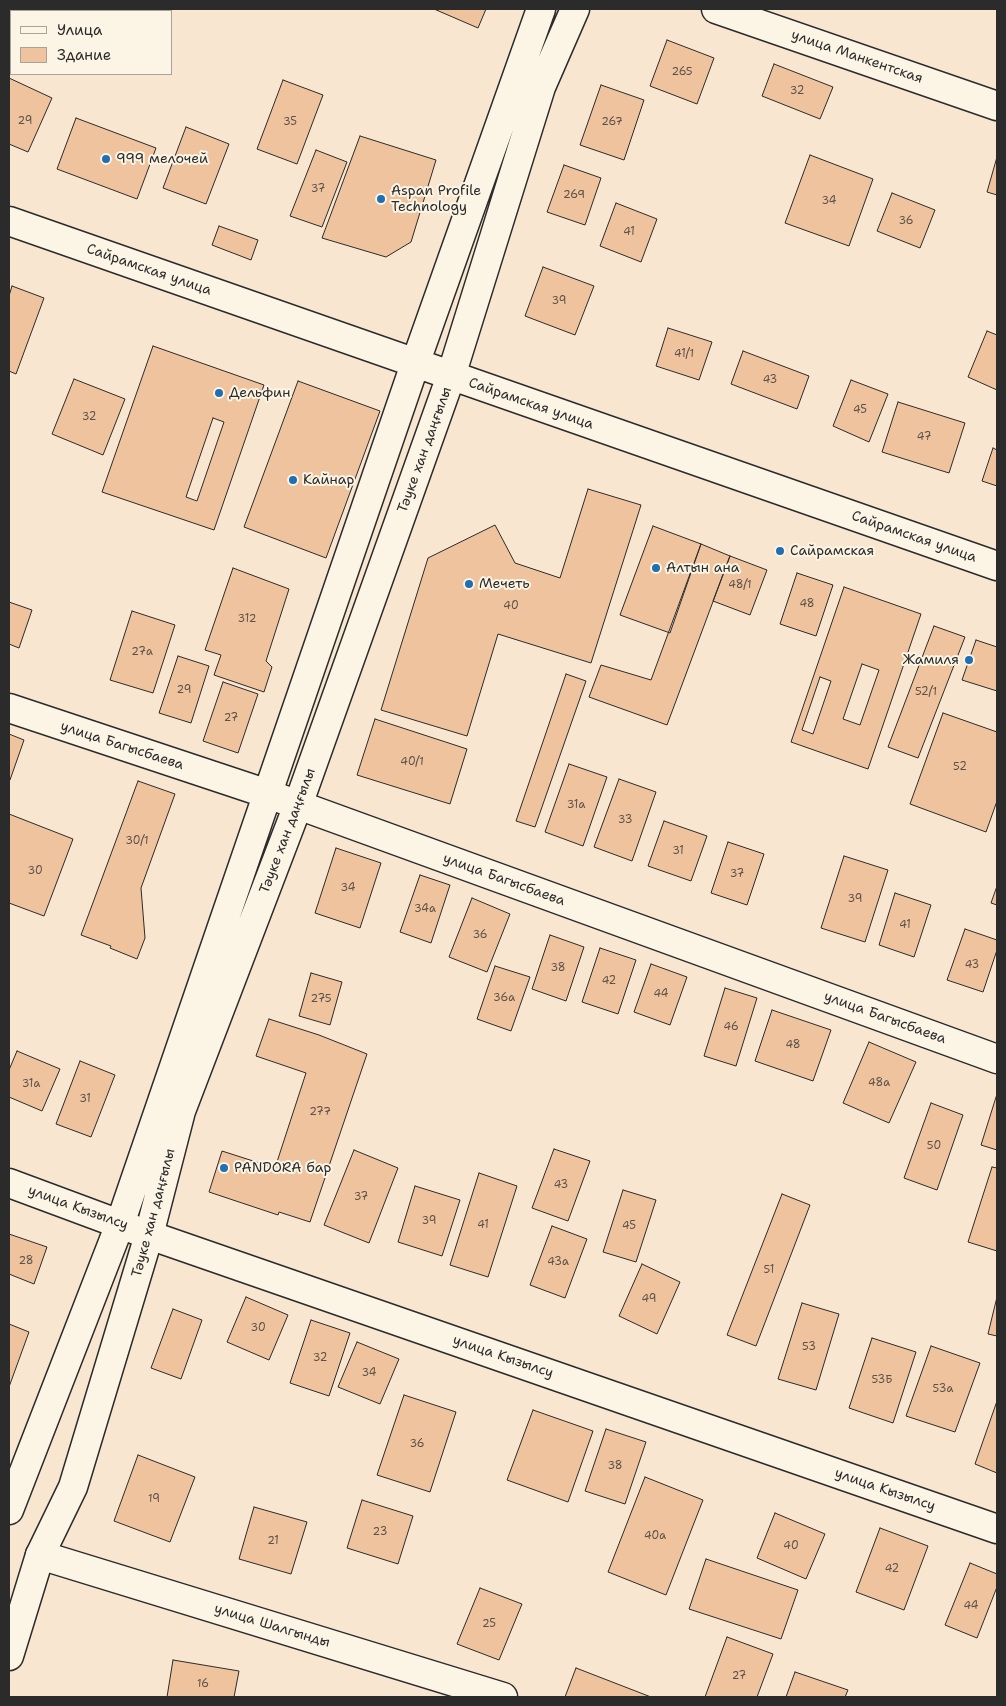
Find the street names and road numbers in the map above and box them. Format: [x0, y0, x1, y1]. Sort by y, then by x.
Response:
street label: улица Манкентская [789, 27, 925, 87]
street label: Сайрамская улица [84, 241, 214, 299]
street label: Сайрамская улица [466, 375, 596, 433]
street label: Тәуке хан даңғылы [394, 385, 456, 515]
street label: Сайрамская улица [849, 508, 979, 566]
street label: улица Багысбаева [58, 718, 186, 774]
street label: Тәуке хан даңғылы [256, 766, 320, 896]
street label: улица Багысбаева [441, 850, 567, 910]
street label: улица Багысбаева [822, 988, 948, 1048]
street label: Тәуке хан даңғылы [129, 1147, 179, 1279]
street label: улица Кызылсу [26, 1182, 130, 1234]
street label: улица Кызылсу [450, 1332, 556, 1382]
street label: улица Кызылсу [832, 1465, 938, 1515]
street label: улица Шалгынды [212, 1600, 332, 1652]

